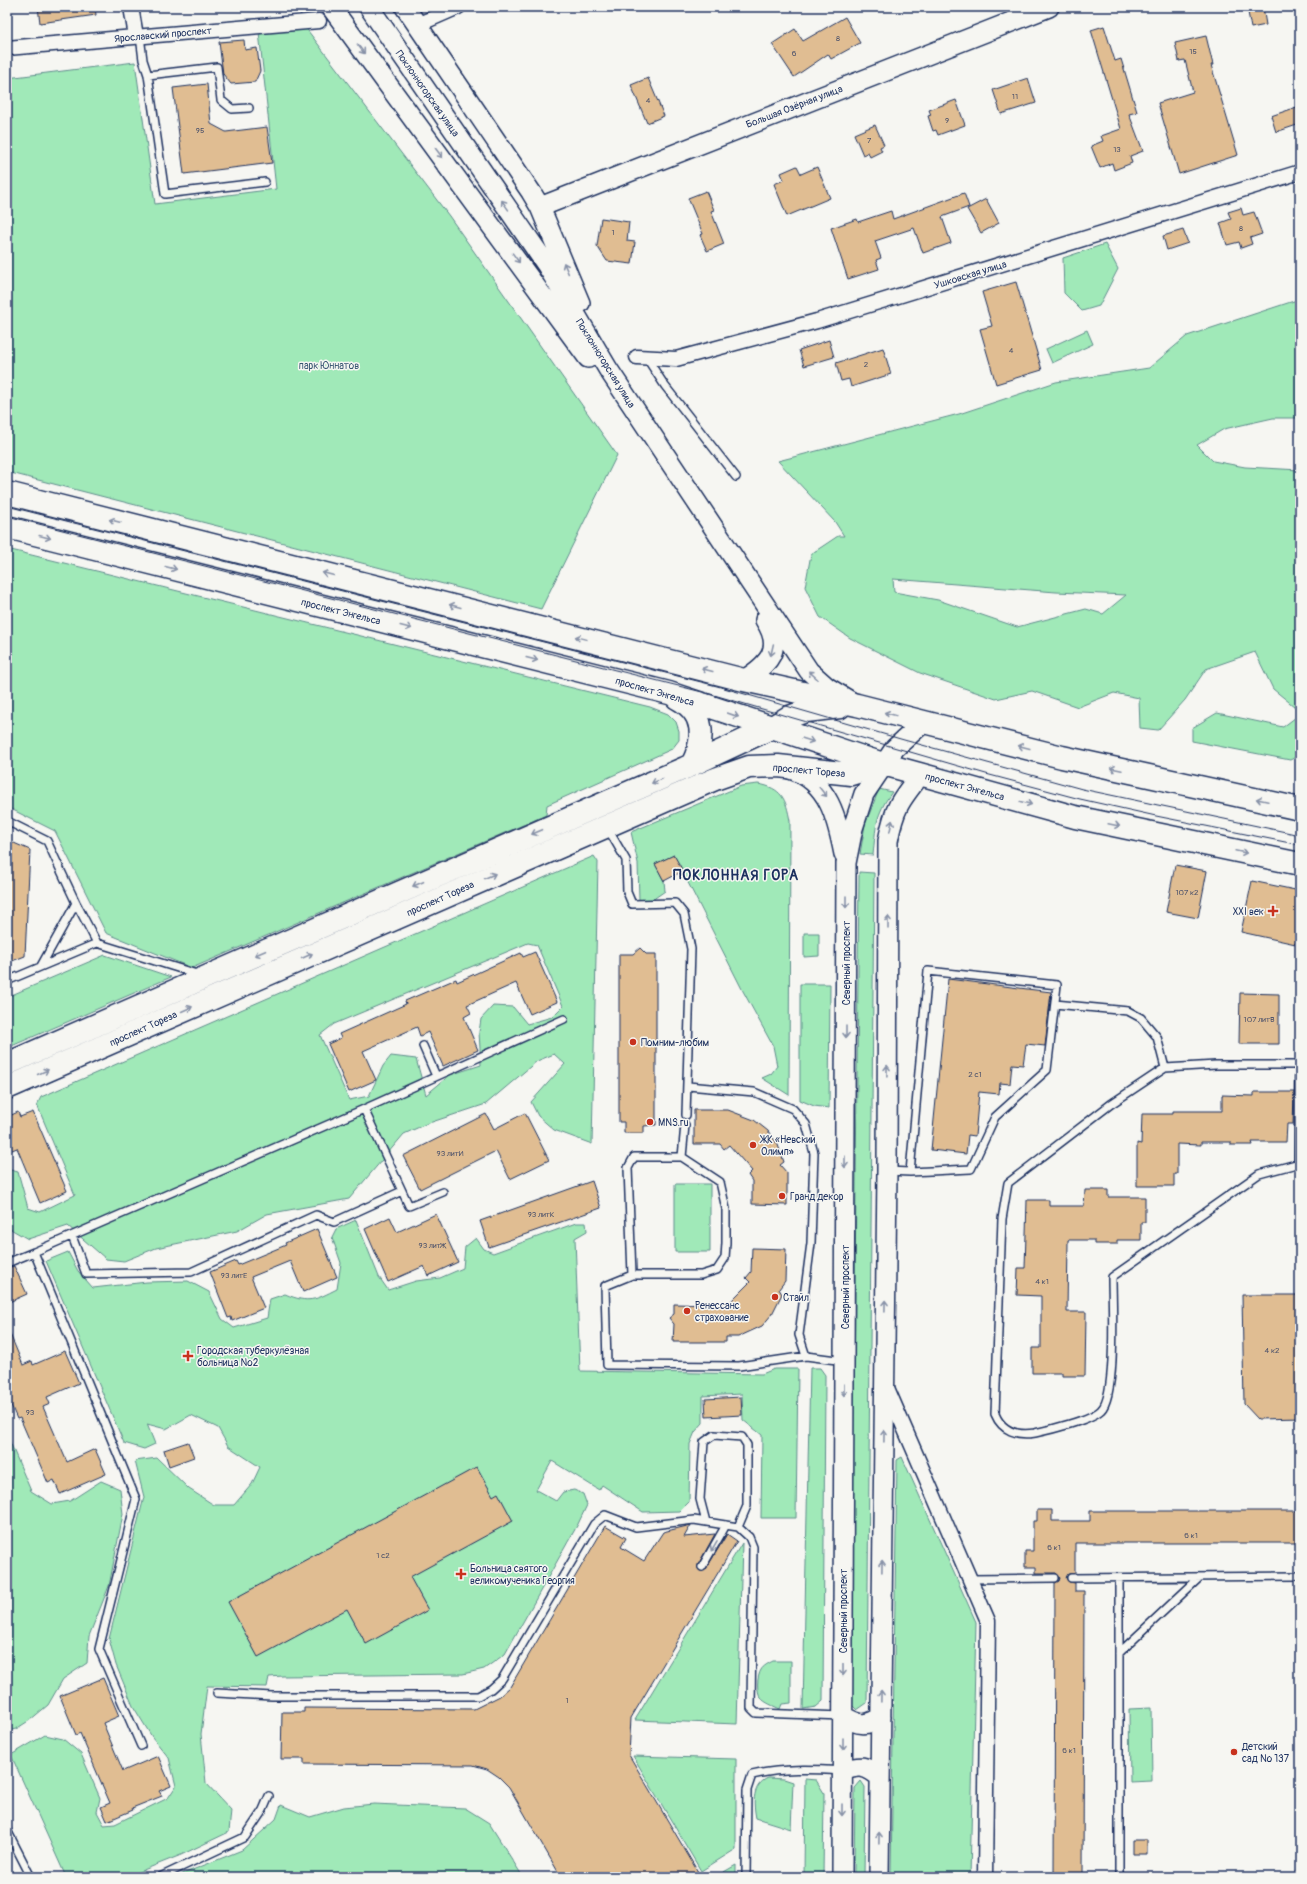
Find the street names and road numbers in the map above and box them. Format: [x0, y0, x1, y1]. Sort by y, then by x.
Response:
street label: Ярославский проспект [114, 25, 212, 45]
street label: Поклонногорская улица [393, 48, 462, 139]
street label: Большая Озёрная улица [744, 83, 845, 131]
street label: Ушковская улица [933, 258, 1008, 292]
street label: Поклонногорская улица [573, 317, 638, 411]
street label: проспект Энгельса [300, 596, 382, 628]
street label: проспект Энгельса [614, 675, 696, 709]
street label: проспект Тореза [772, 762, 846, 780]
street label: проспект Энгельса [924, 771, 1006, 803]
street label: проспект Тореза [405, 879, 476, 919]
street label: Северный проспект [841, 921, 853, 1005]
street label: проспект Тореза [108, 1009, 179, 1049]
street label: Северный проспект [840, 1245, 852, 1329]
street label: Северный проспект [838, 1569, 850, 1653]

